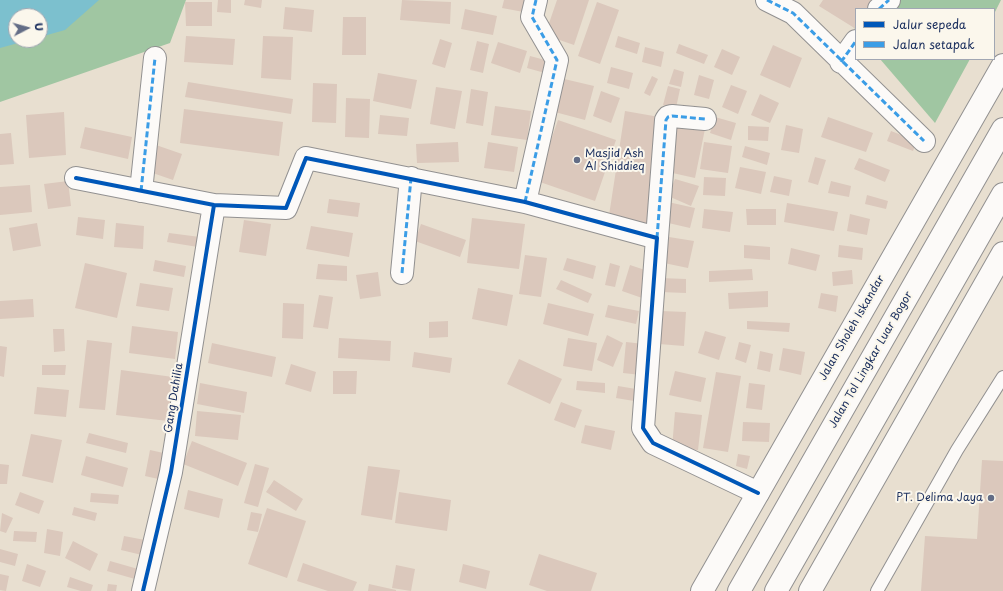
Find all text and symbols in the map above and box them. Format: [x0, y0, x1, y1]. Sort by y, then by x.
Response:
north arrow [8, 8, 48, 48]
legend [855, 8, 995, 60]
text: Jalur sepeda [893, 15, 966, 33]
text: U [31, 22, 48, 32]
text: Jalan setapak [893, 35, 975, 53]
place label: Masjid Ash Al Shiddieq [585, 147, 645, 173]
marker: Masjid Ash Al Shiddieq [572, 155, 582, 165]
street label: Jalan Sholeh Iskandar [816, 273, 888, 383]
street label: Jalan Tol Lingkar Luar Bogor [826, 289, 916, 431]
street label: Gang Dahilia [162, 362, 186, 434]
place label: PT. Delima Jaya [896, 491, 983, 505]
marker: PT. Delima Jaya [986, 493, 996, 503]

